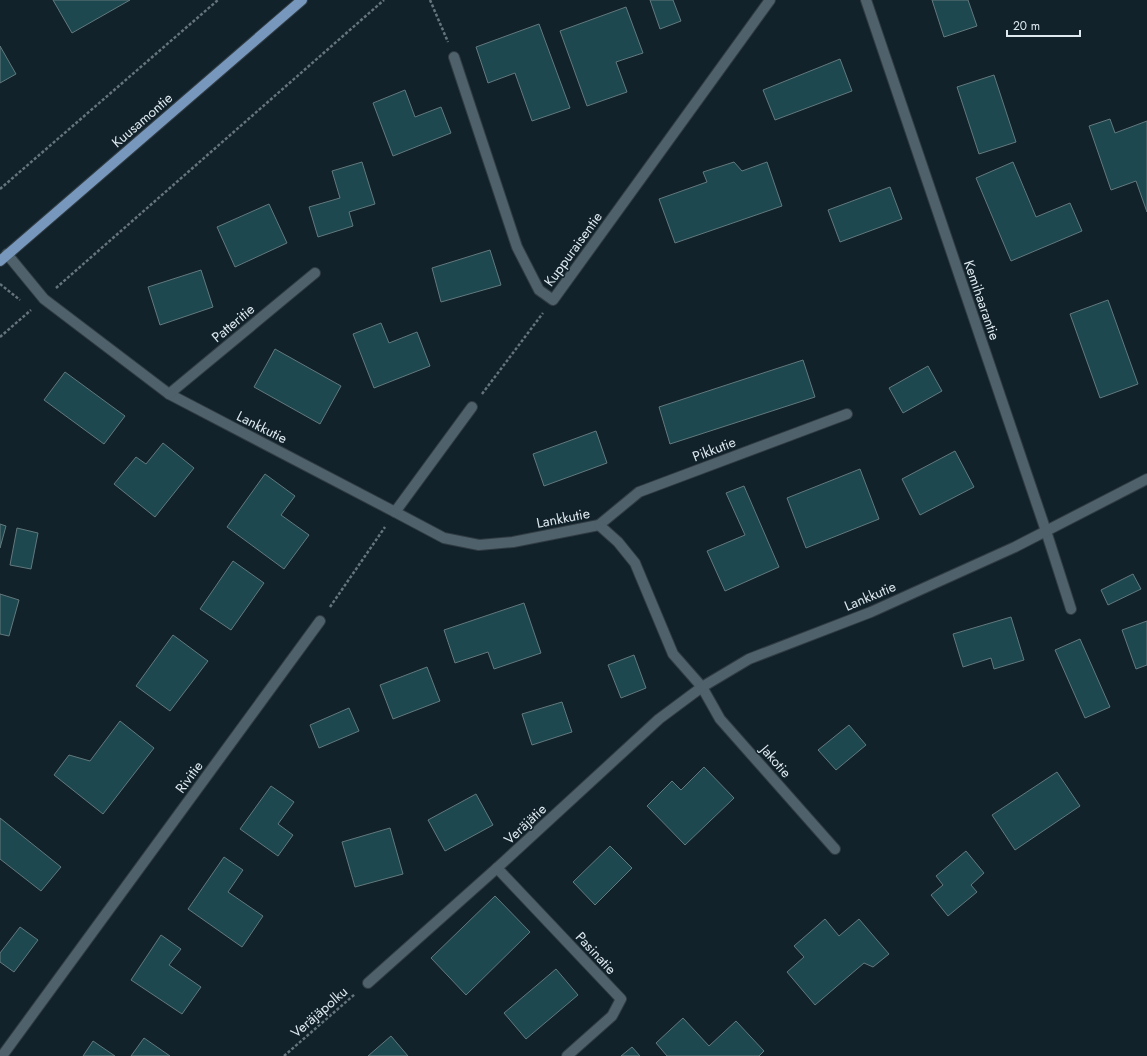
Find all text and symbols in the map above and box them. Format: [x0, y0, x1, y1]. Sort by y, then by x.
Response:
scale bar [1007, 12, 1080, 38]
text: 20 m [1013, 17, 1040, 35]
street label: Kuusamontie [107, 88, 177, 152]
street label: Kuppuraisentie [539, 208, 607, 290]
street label: Kemihaarantie [959, 257, 1005, 343]
street label: Patteritie [207, 299, 259, 347]
street label: Lankkutie [233, 406, 291, 448]
street label: Pikkutie [689, 432, 739, 466]
street label: Lankkutie [535, 503, 591, 533]
street label: Lankkutie [841, 576, 899, 616]
street label: Jakotie [755, 739, 796, 782]
street label: Rivitie [170, 757, 208, 797]
street label: Veräjätie [499, 799, 551, 849]
street label: Pasinatie [571, 927, 621, 979]
street label: Veräjäpolku [286, 982, 352, 1042]

